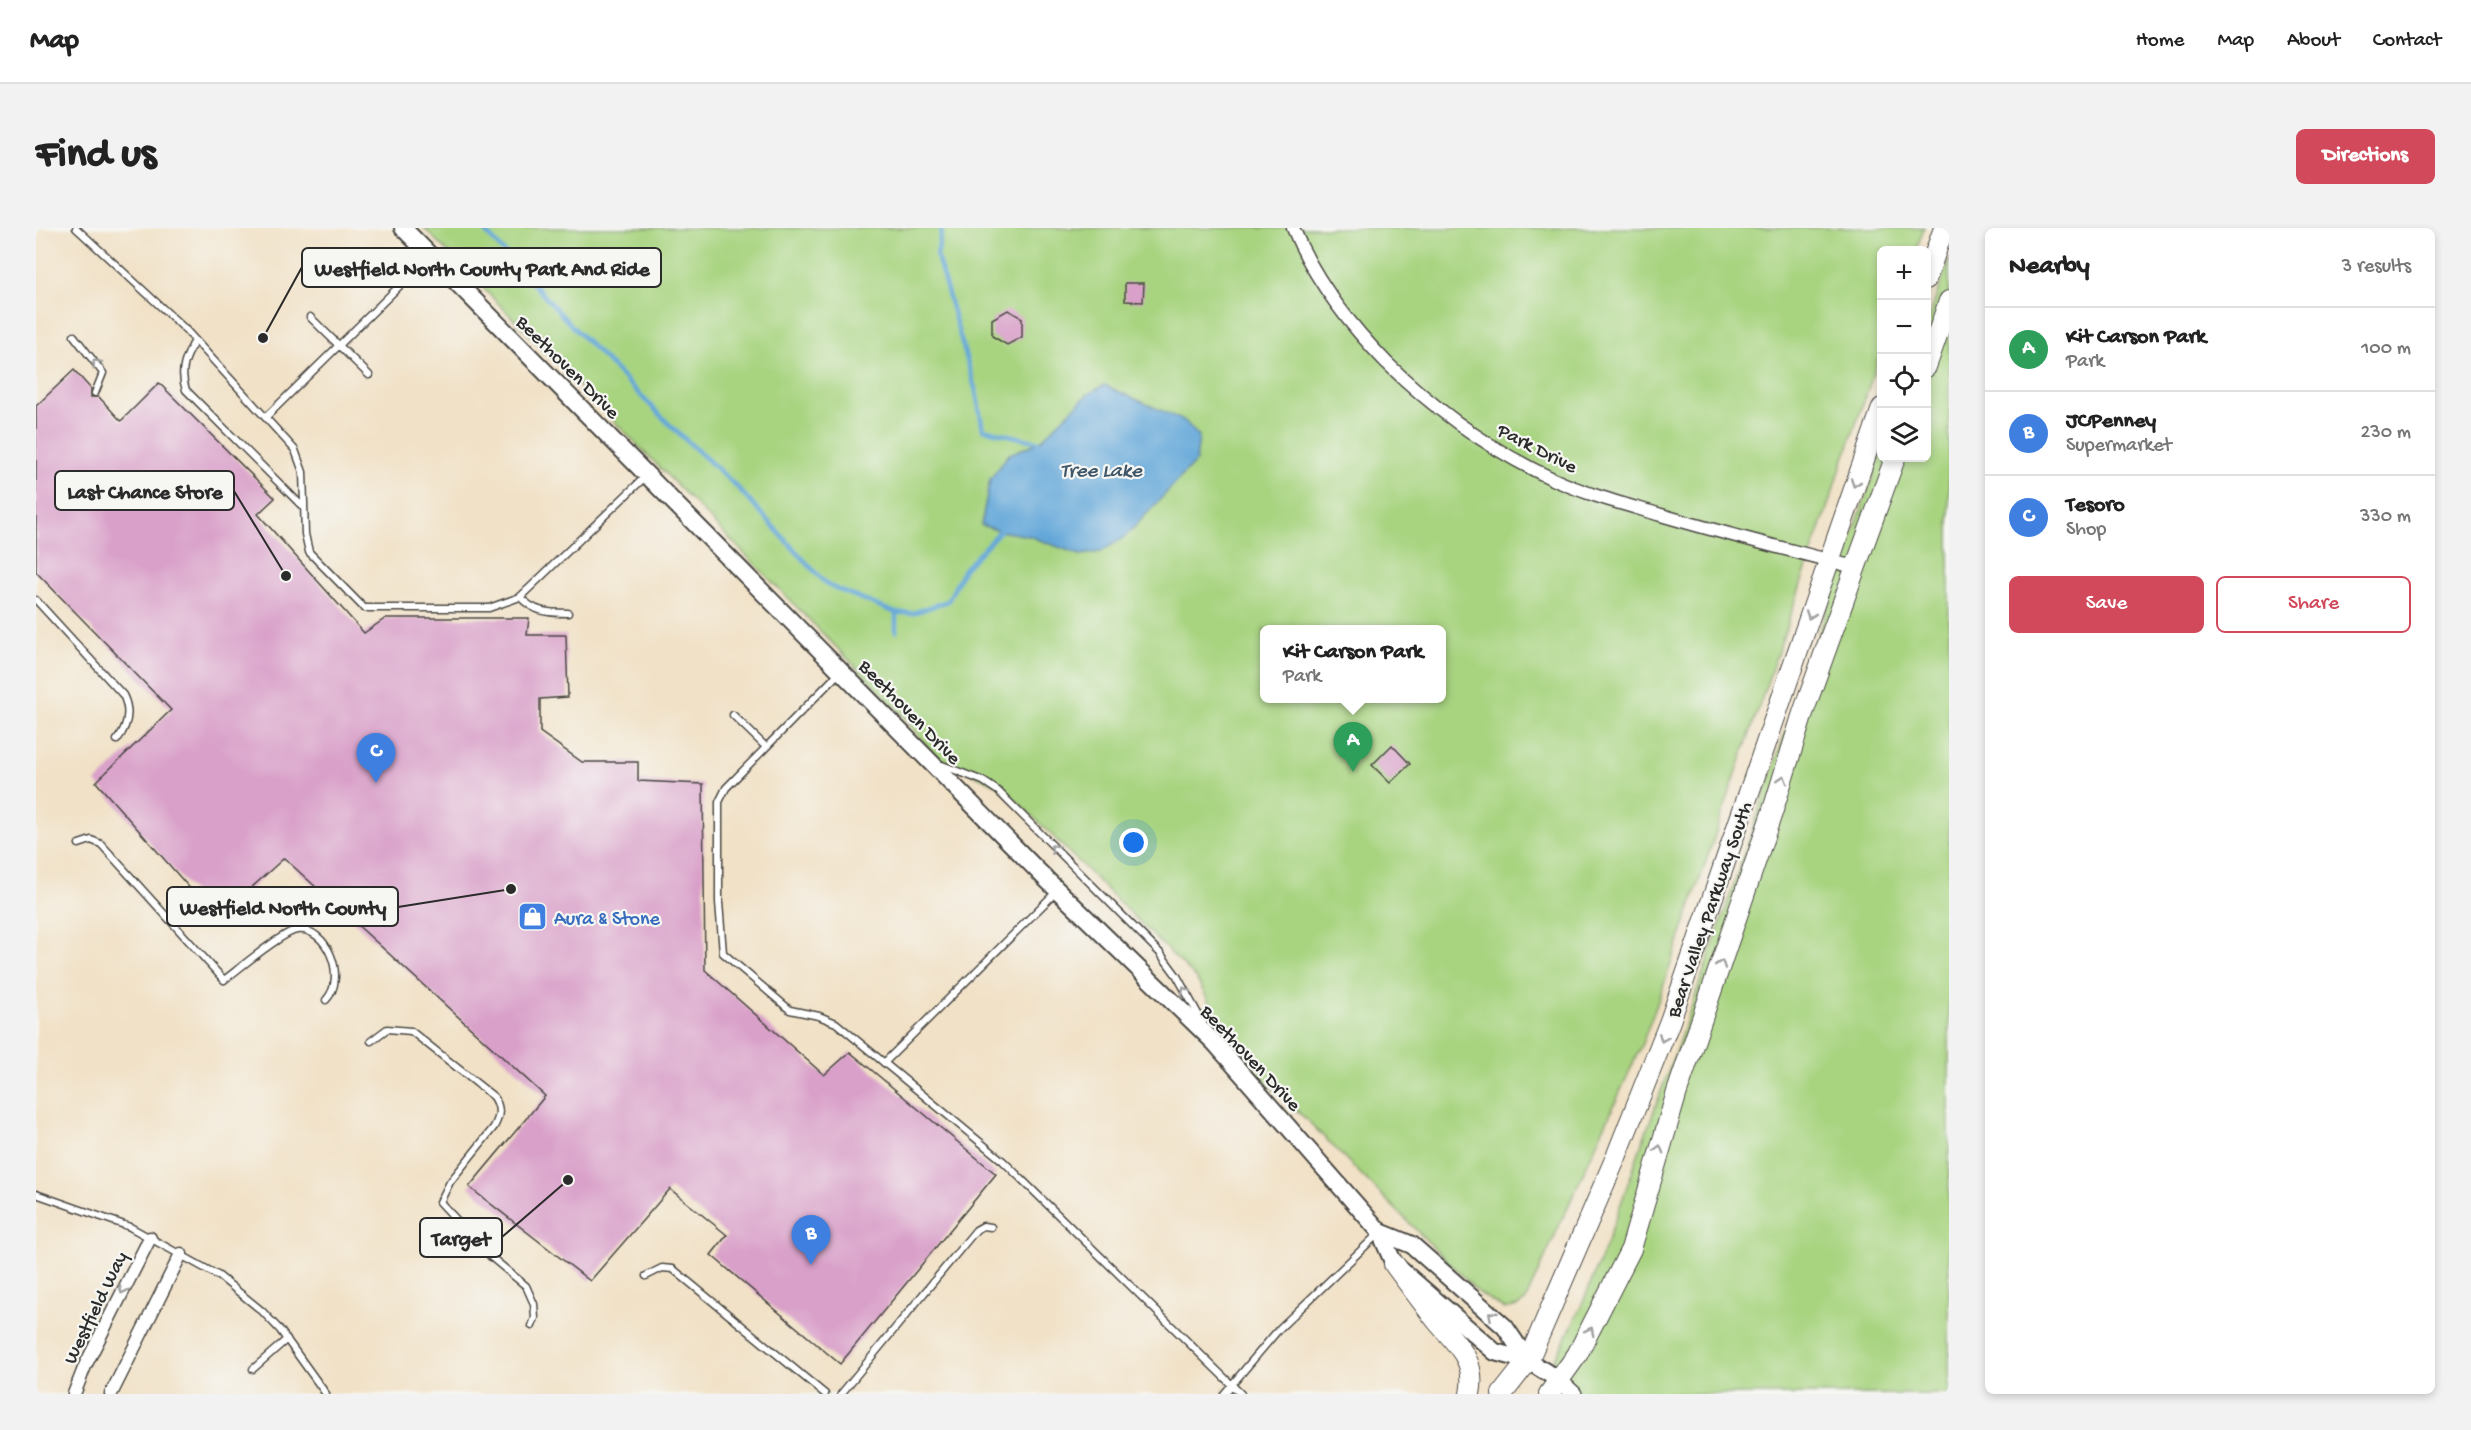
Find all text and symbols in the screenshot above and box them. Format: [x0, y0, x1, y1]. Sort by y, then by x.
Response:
text: Map [30, 25, 79, 58]
text: Home [2136, 29, 2184, 54]
text: Map [2217, 29, 2254, 54]
text: About [2287, 29, 2340, 54]
text: Contact [2373, 29, 2441, 54]
button: Directions [2296, 129, 2435, 184]
text: Find us [36, 132, 156, 181]
map controls [1877, 246, 1931, 462]
button: + [1877, 246, 1931, 300]
callout: Westfield North County Park And Ride [302, 248, 661, 287]
text: Nearby [2009, 252, 2090, 283]
text: 3 results [2342, 256, 2411, 279]
text: Westfield North County Park And Ride [314, 259, 651, 284]
button: − [1877, 300, 1931, 354]
street label: Beethoven Drive [509, 311, 624, 426]
text: Kit Carson Park [2066, 325, 2206, 351]
text: A [2023, 338, 2034, 361]
text: 100 m [2361, 338, 2411, 361]
text: Park [2066, 351, 2104, 374]
button: locate [1877, 354, 1931, 408]
one-way arrow [92, 359, 103, 370]
button: layers [1877, 408, 1931, 462]
text: JCPenney [2066, 409, 2156, 435]
street label: Park Drive [1492, 420, 1581, 480]
text: B [2023, 422, 2034, 445]
text: 230 m [2361, 422, 2411, 445]
text: Supermarket [2066, 435, 2172, 458]
water label: Tree Lake [1060, 460, 1143, 485]
callout: Last Chance Store [55, 471, 234, 510]
one-way arrow [1850, 477, 1863, 488]
text: Last Chance Store [67, 482, 224, 507]
text: Tesoro [2066, 493, 2125, 519]
text: C [2023, 506, 2034, 529]
text: 330 m [2360, 506, 2411, 529]
text: Shop [2066, 519, 2106, 542]
button: Save [2009, 576, 2204, 633]
button: Share [2216, 576, 2411, 633]
one-way arrow [1804, 610, 1817, 620]
popup [1260, 625, 1446, 703]
text: Kit Carson Park [1283, 640, 1423, 666]
street label: Beethoven Drive [852, 655, 965, 771]
text: Park [1283, 666, 1321, 689]
pin: A [1334, 722, 1372, 772]
pin: C [356, 734, 396, 783]
one-way arrow [1776, 774, 1788, 785]
street label: Bear Valley Parkway South [1663, 799, 1759, 1022]
your location [1119, 828, 1148, 857]
one-way arrow [1051, 844, 1062, 855]
callout: Westfield North County [167, 887, 398, 926]
text: Westfield North County [179, 898, 387, 923]
shop icon: Aura & Stone [517, 901, 549, 933]
place label: Aura & Stone [554, 909, 660, 932]
one-way arrow [1714, 959, 1726, 970]
one-way arrow [1181, 987, 1192, 997]
street label: Beethoven Drive [1194, 1001, 1305, 1118]
one-way arrow [1658, 1032, 1670, 1043]
one-way arrow [1652, 1145, 1665, 1155]
pin: B [792, 1216, 830, 1265]
callout: Target [420, 1218, 502, 1257]
text: Target [430, 1229, 493, 1254]
street label: Westfield Way [60, 1248, 134, 1369]
one-way arrow [119, 1283, 130, 1294]
one-way arrow [1488, 1311, 1499, 1322]
one-way arrow [1582, 1326, 1594, 1337]

